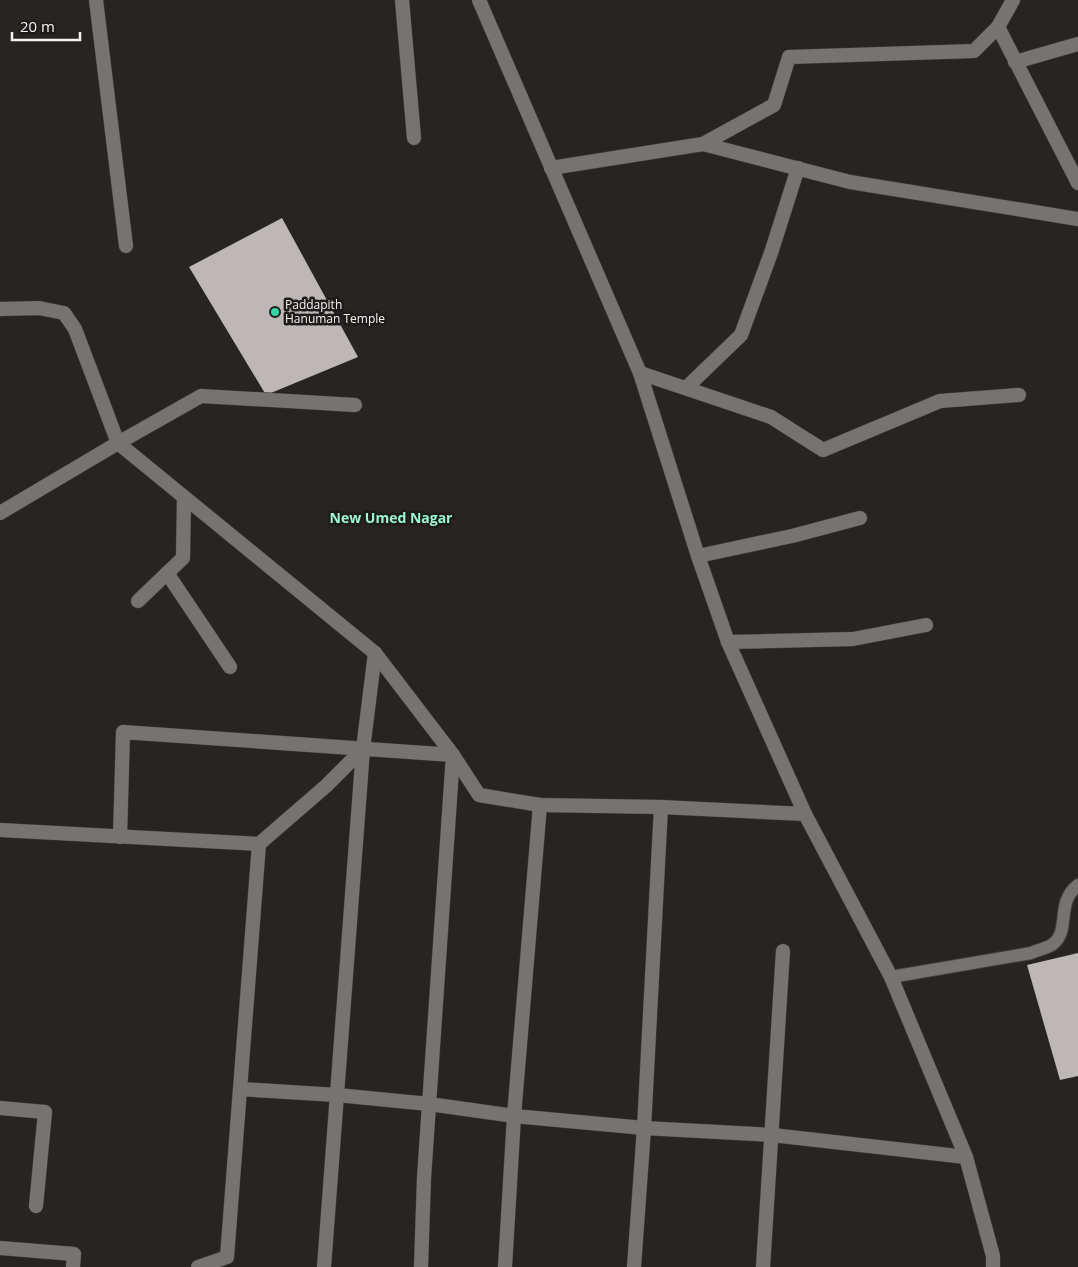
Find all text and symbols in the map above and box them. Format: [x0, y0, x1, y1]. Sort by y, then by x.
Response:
scale bar [12, 10, 80, 42]
text: 20 m [20, 16, 55, 36]
place label: Paddapith Hanuman Temple [285, 296, 385, 327]
marker: Paddapith Hanuman Temple [269, 306, 281, 318]
district label: New Umed Nagar [330, 508, 453, 527]

